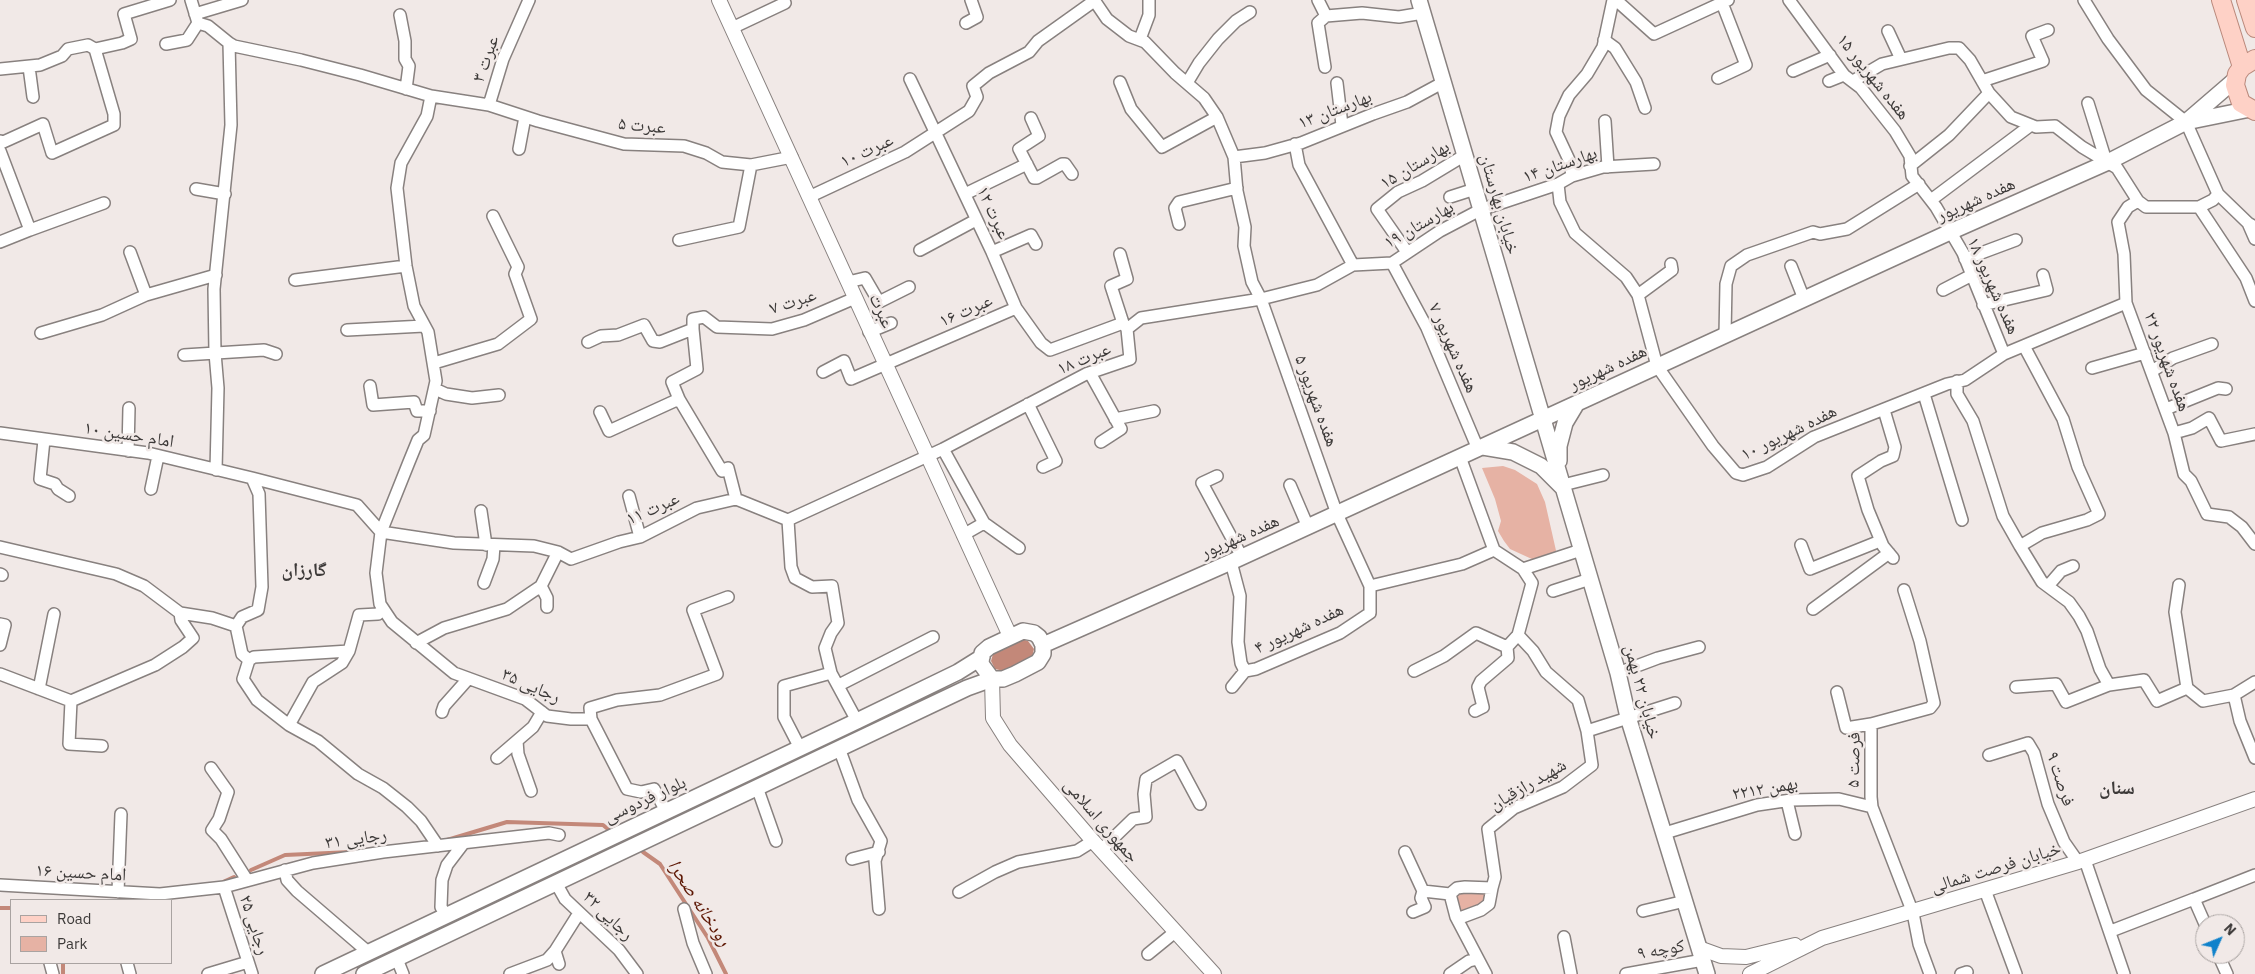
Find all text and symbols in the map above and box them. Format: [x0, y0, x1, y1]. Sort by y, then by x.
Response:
street label: هفده شهریور ۱۵ [1832, 30, 1914, 124]
street label: عبرت ۳ [468, 33, 504, 85]
street label: بهارستان ۱۳ [1295, 86, 1375, 134]
street label: عبرت ۵ [617, 113, 667, 139]
street label: عبرت ۱۰ [837, 129, 897, 173]
street label: بهارستان ۱۵ [1376, 136, 1454, 194]
street label: بهارستان ۱۴ [1520, 142, 1600, 188]
street label: خیابان بهارستان [1474, 151, 1524, 257]
street label: هفده شهریور [1933, 173, 2019, 227]
street label: عبرت ۱۲ [971, 183, 1015, 243]
street label: بهارستان ۱۹ [1380, 196, 1458, 254]
street label: هفده شهریور ۱۸ [1962, 234, 2024, 338]
street label: عبرت ۷ [767, 284, 819, 320]
street label: عبرت [864, 290, 898, 332]
street label: عبرت ۱۶ [936, 290, 996, 332]
street label: هفده شهریور ۷ [1424, 300, 1482, 396]
street label: هفده شهریور ۲۲ [2139, 309, 2195, 415]
street label: عبرت ۱۸ [1054, 338, 1114, 380]
street label: هفده شهریور [1565, 341, 1651, 395]
street label: هفده شهریور ۵ [1289, 352, 1343, 450]
street label: هفده شهریور ۱۰ [1737, 400, 1841, 466]
street label: امام حسین ۱۰ [82, 417, 176, 453]
street label: عبرت ۱۱ [623, 488, 683, 530]
street label: هفده شهریور [1197, 510, 1283, 564]
district label: گارزان [281, 560, 327, 582]
street label: هفده شهریور ۴ [1251, 599, 1347, 659]
street label: خیابان ۲۲ بهمن [1619, 642, 1665, 742]
street label: رجایی ۳۵ [498, 664, 564, 708]
street label: فرصت ۵ [1843, 732, 1865, 788]
street label: فرصت ۹ [2041, 749, 2079, 809]
street label: شهید رازقیان [1486, 754, 1570, 816]
street label: بلوار فردوسی [600, 772, 690, 828]
street label: ۲۲بهمن ۱۲ [1730, 773, 1800, 805]
street label: جمهوری اسلامی [1059, 775, 1143, 867]
district label: سنان [2099, 778, 2135, 800]
street label: رجایی ۳۱ [324, 824, 388, 854]
street label: خیابان فرصت شمالی [1928, 838, 2064, 898]
water label: رودخانه صحرا [662, 855, 736, 951]
street label: امام حسین ۱۶ [35, 860, 127, 886]
street label: رجایی ۳۲ [578, 887, 638, 945]
street label: رجایی ۲۵ [234, 892, 274, 958]
legend [10, 899, 172, 964]
text: Road [57, 909, 92, 928]
north arrow [2195, 914, 2245, 964]
text: N [2220, 919, 2240, 939]
text: Park [57, 934, 87, 953]
street label: کوچه ۹ [1636, 935, 1686, 965]

